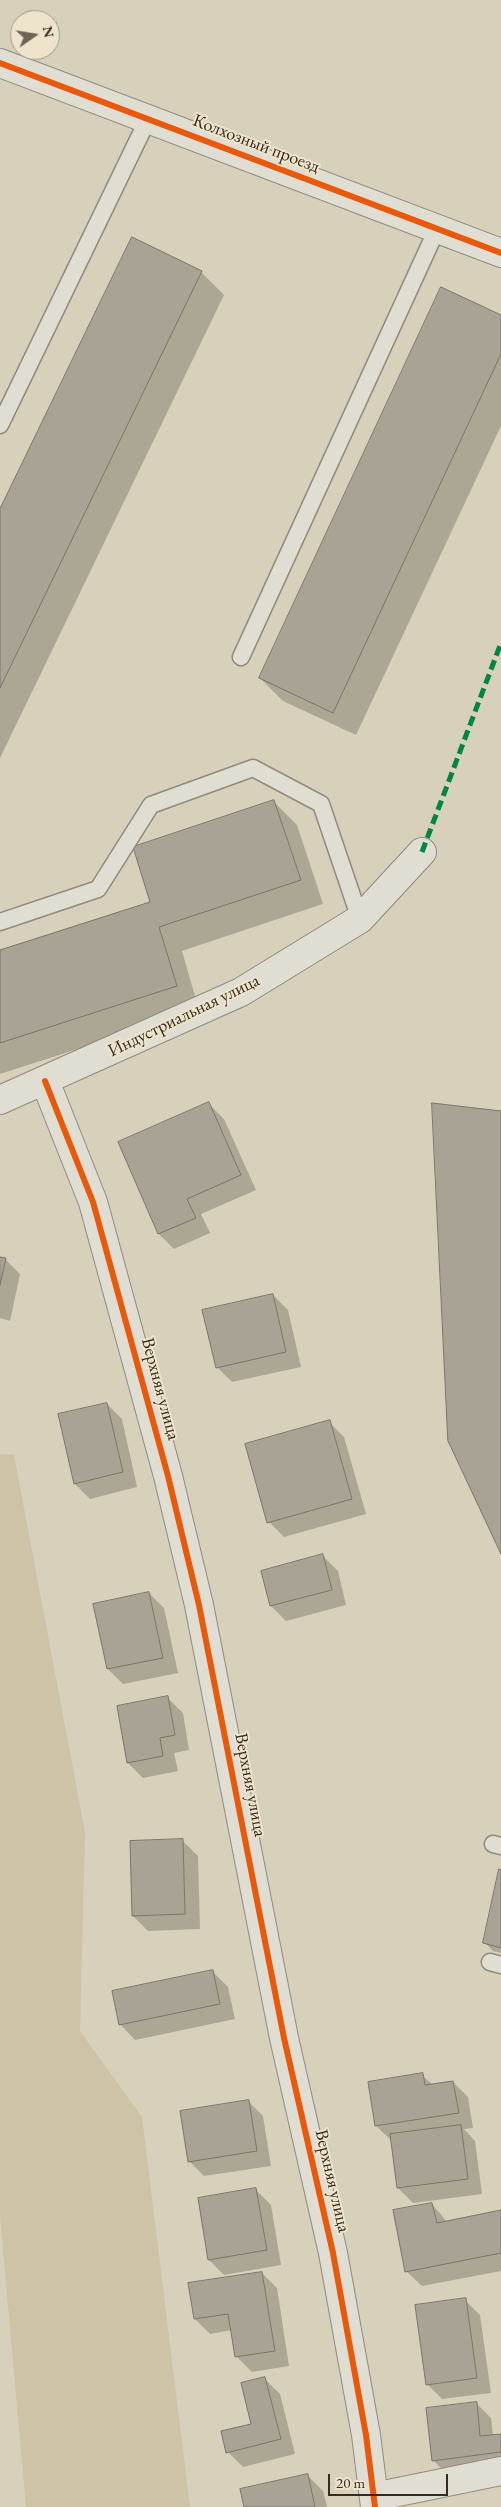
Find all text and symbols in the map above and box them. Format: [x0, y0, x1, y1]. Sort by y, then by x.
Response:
north arrow [10, 10, 60, 60]
text: N [39, 24, 59, 39]
street label: Колхозный проезд [190, 110, 322, 178]
street label: Индустриальная улица [105, 970, 263, 1062]
street label: Верхняя улица [136, 1335, 184, 1443]
street label: Верхняя улица [229, 1731, 271, 1839]
street label: Верхняя улица [310, 2127, 354, 2235]
scale bar [331, 2464, 451, 2496]
text: 20 m [336, 2473, 365, 2492]

